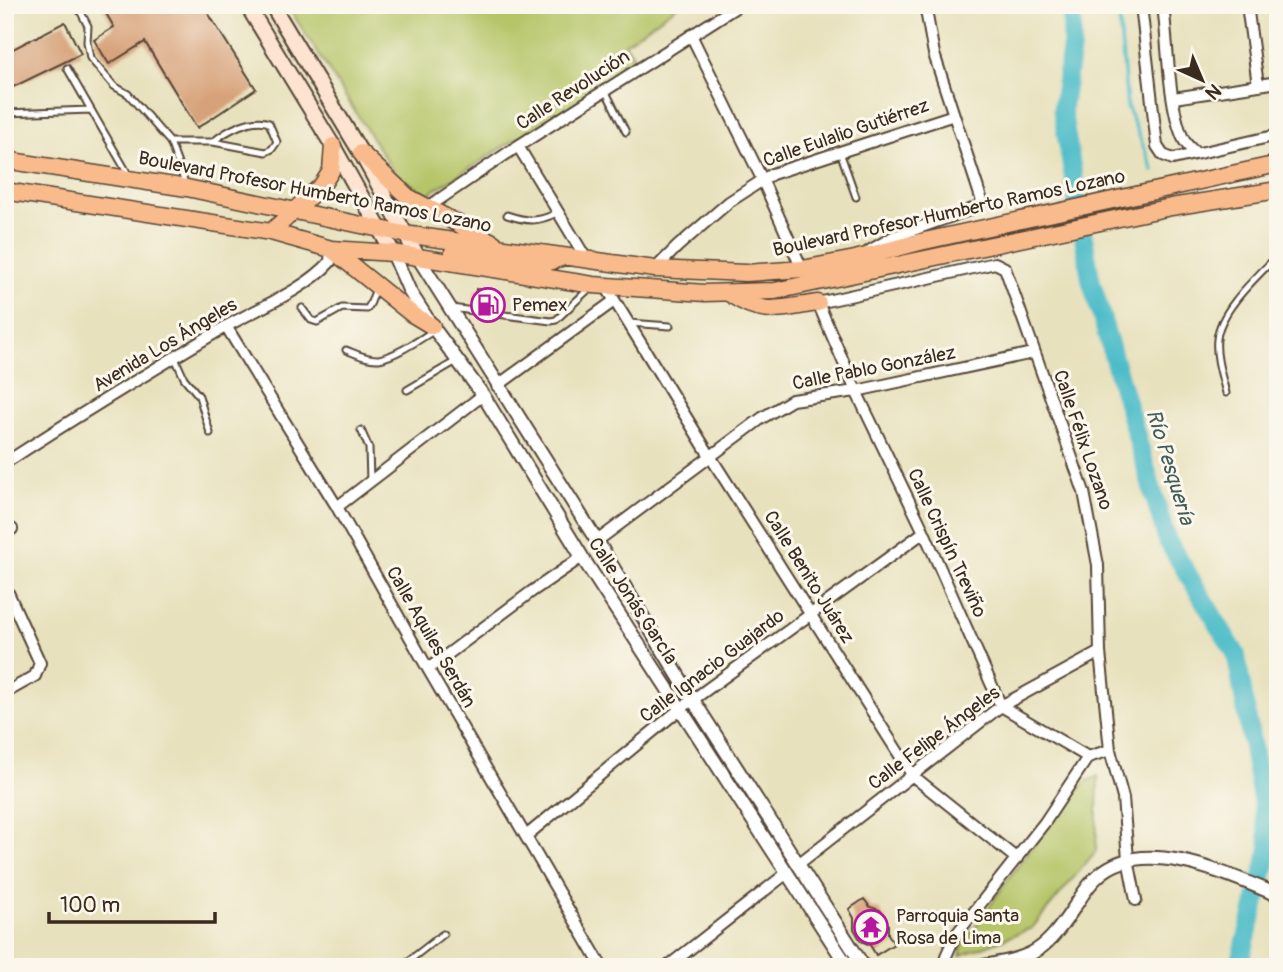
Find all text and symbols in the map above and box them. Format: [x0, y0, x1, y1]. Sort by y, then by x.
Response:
street label: Calle Revolución [512, 44, 634, 136]
north arrow [1168, 46, 1238, 116]
text: N [1200, 78, 1226, 105]
street label: Calle Eulalio Gutiérrez [760, 93, 932, 173]
street label: Boulevard Profesor Humberto Ramos Lozano [136, 146, 494, 238]
street label: Boulevard Profesor Humberto Ramos Lozano [771, 164, 1127, 262]
fuel station icon: Pemex [469, 286, 507, 324]
street label: Avenida Los Ángeles [89, 292, 242, 397]
place label: Pemex [512, 293, 567, 317]
street label: Calle Pablo González [790, 340, 958, 396]
street label: Calle Félix Lozano [1048, 367, 1118, 513]
water label: Río Pesquería [1140, 406, 1201, 529]
street label: Calle Crispín Treviño [902, 465, 992, 621]
street label: Calle Benito Juárez [759, 506, 860, 648]
street label: Calle Jonás García [583, 533, 683, 669]
street label: Calle Aquiles Serdán [381, 562, 481, 712]
street label: Calle Ignacio Guajardo [635, 604, 789, 728]
street label: Calle Felipe Ángeles [863, 680, 1005, 795]
scale bar [49, 881, 215, 925]
text: 100 m [60, 892, 120, 919]
place label: Parroquia Santa Rosa de Lima [896, 904, 1019, 950]
temple icon: Parroquia Santa Rosa de Lima [852, 908, 890, 946]

